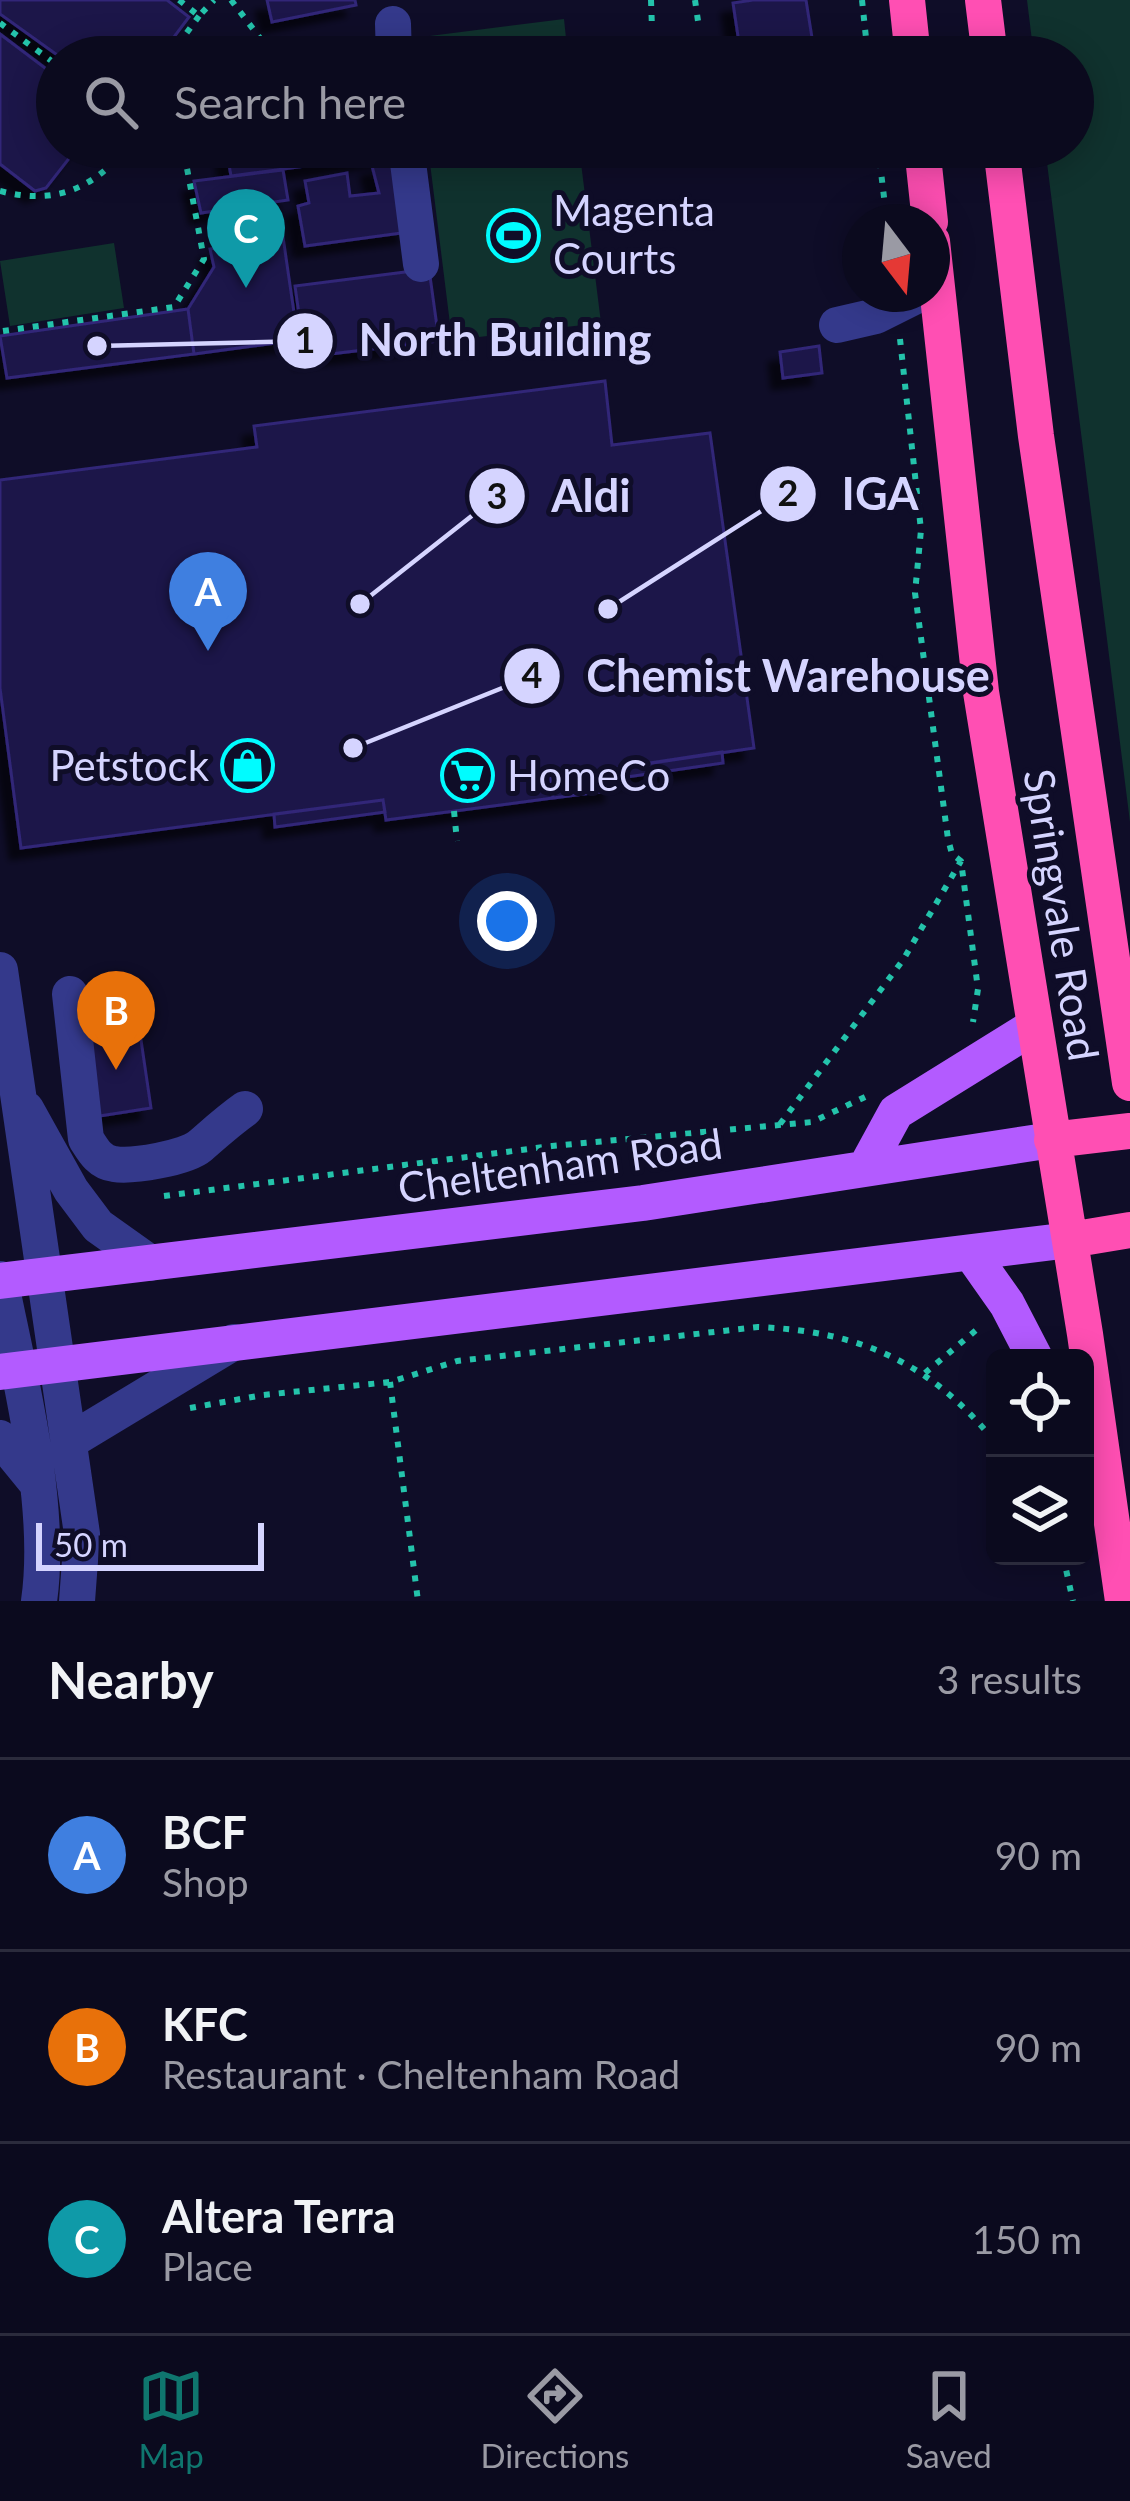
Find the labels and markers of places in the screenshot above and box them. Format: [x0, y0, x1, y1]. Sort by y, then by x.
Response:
place label: Magenta Courts [553, 185, 715, 283]
pin: C [207, 189, 285, 288]
sports icon: Magenta Courts [486, 207, 542, 263]
callout: North Building [275, 300, 676, 381]
callout: IGA [758, 453, 943, 534]
callout: Aldi [467, 456, 655, 537]
pin: A [169, 552, 247, 651]
callout: Chemist Warehouse [502, 635, 1014, 716]
shop icon: Petstock [220, 738, 276, 794]
place label: Petstock [49, 740, 210, 790]
supermarket icon: HomeCo [440, 748, 496, 804]
place label: HomeCo [507, 750, 670, 800]
pin: B [77, 971, 155, 1070]

